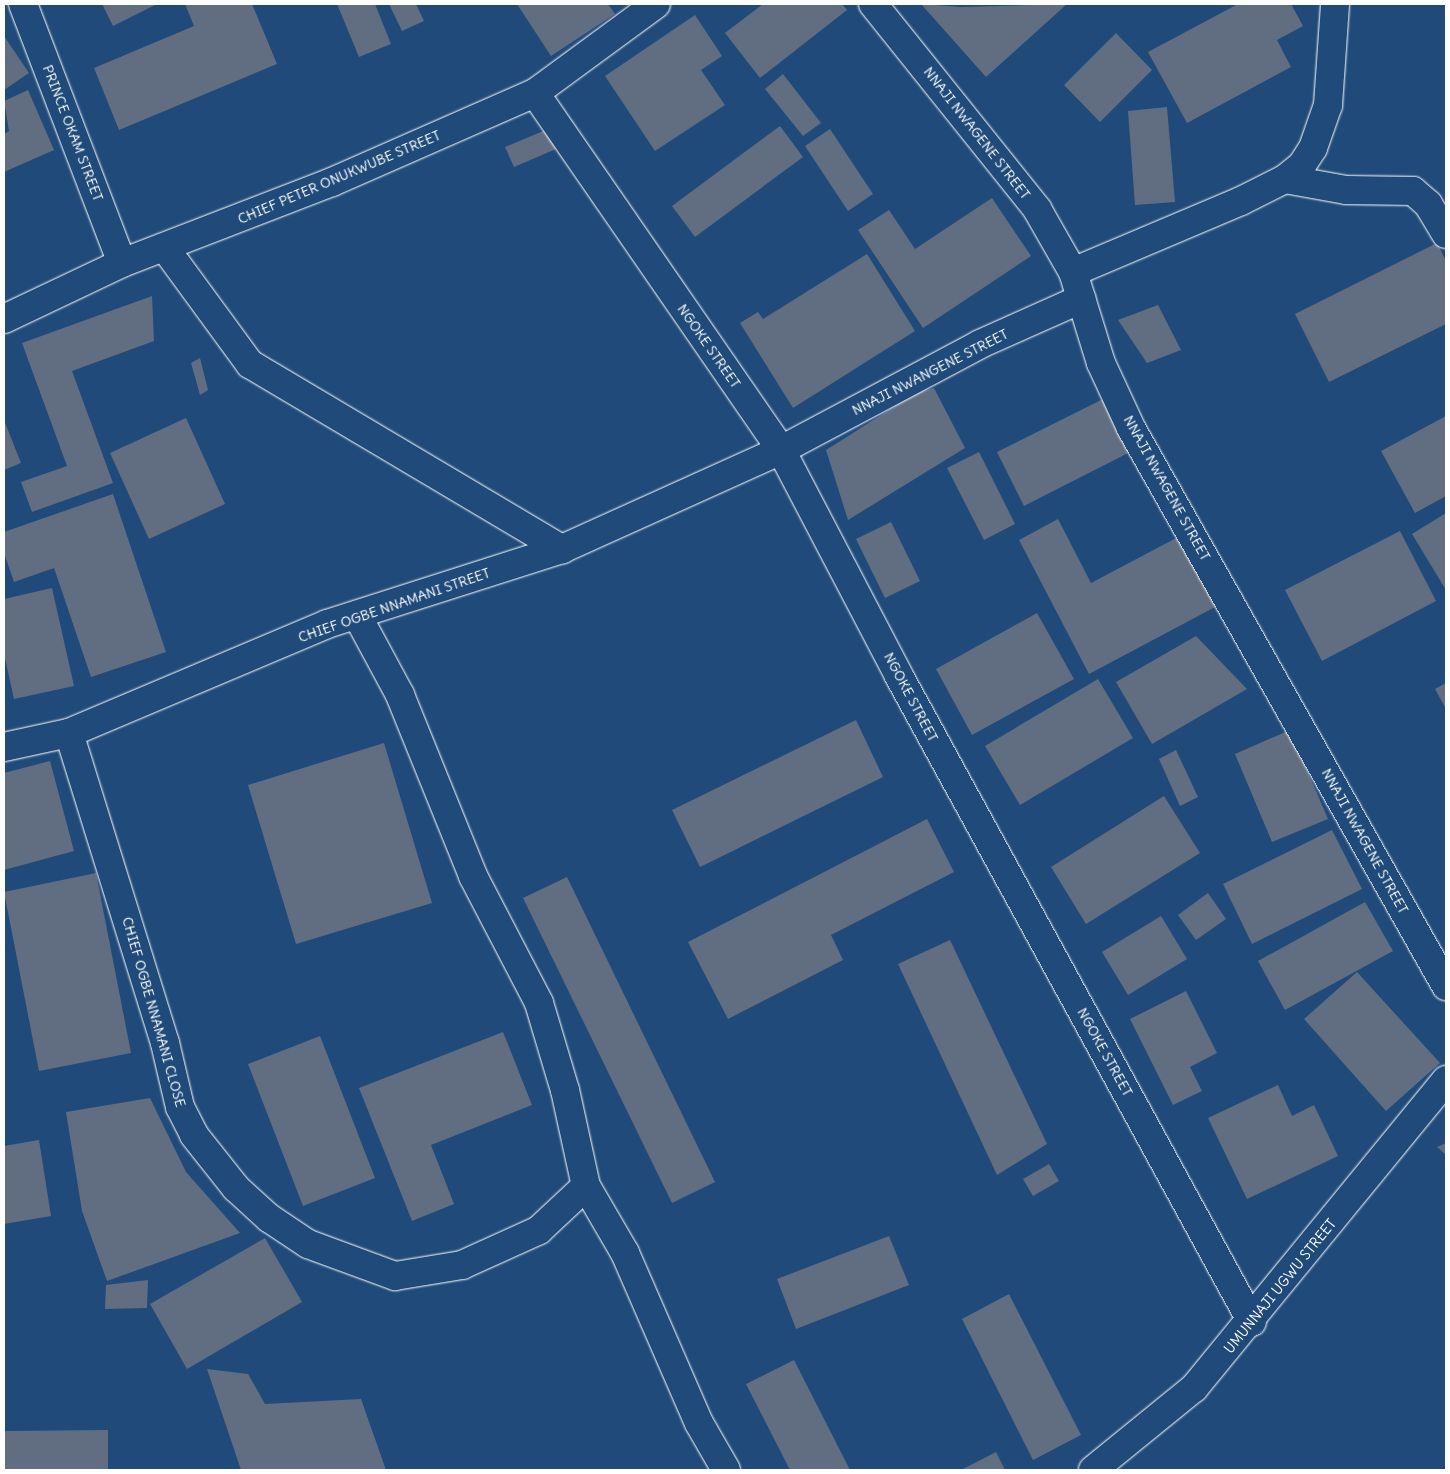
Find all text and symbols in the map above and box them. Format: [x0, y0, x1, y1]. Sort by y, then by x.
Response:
street label: PRINCE OKAM STREET [39, 62, 107, 204]
street label: NNAJI NWAGENE STREET [920, 64, 1034, 202]
street label: CHIEF PETER ONUKWUBE STREET [235, 127, 443, 227]
street label: NGOKE STREET [674, 301, 744, 391]
street label: NNAJI NWANGENE STREET [849, 325, 1011, 419]
street label: NNAJI NWAGENE STREET [1120, 413, 1214, 563]
street label: CHIEF OGBE NNAMANI STREET [296, 564, 492, 646]
street label: NGOKE STREET [880, 650, 942, 744]
street label: NNAJI NWAGENE STREET [1318, 766, 1412, 916]
street label: CHIEF OGBE NNAMANI CLOSE [119, 915, 189, 1109]
street label: NGOKE STREET [1074, 1005, 1136, 1099]
street label: UMUNNAJI UGWU STREET [1220, 1215, 1340, 1357]

